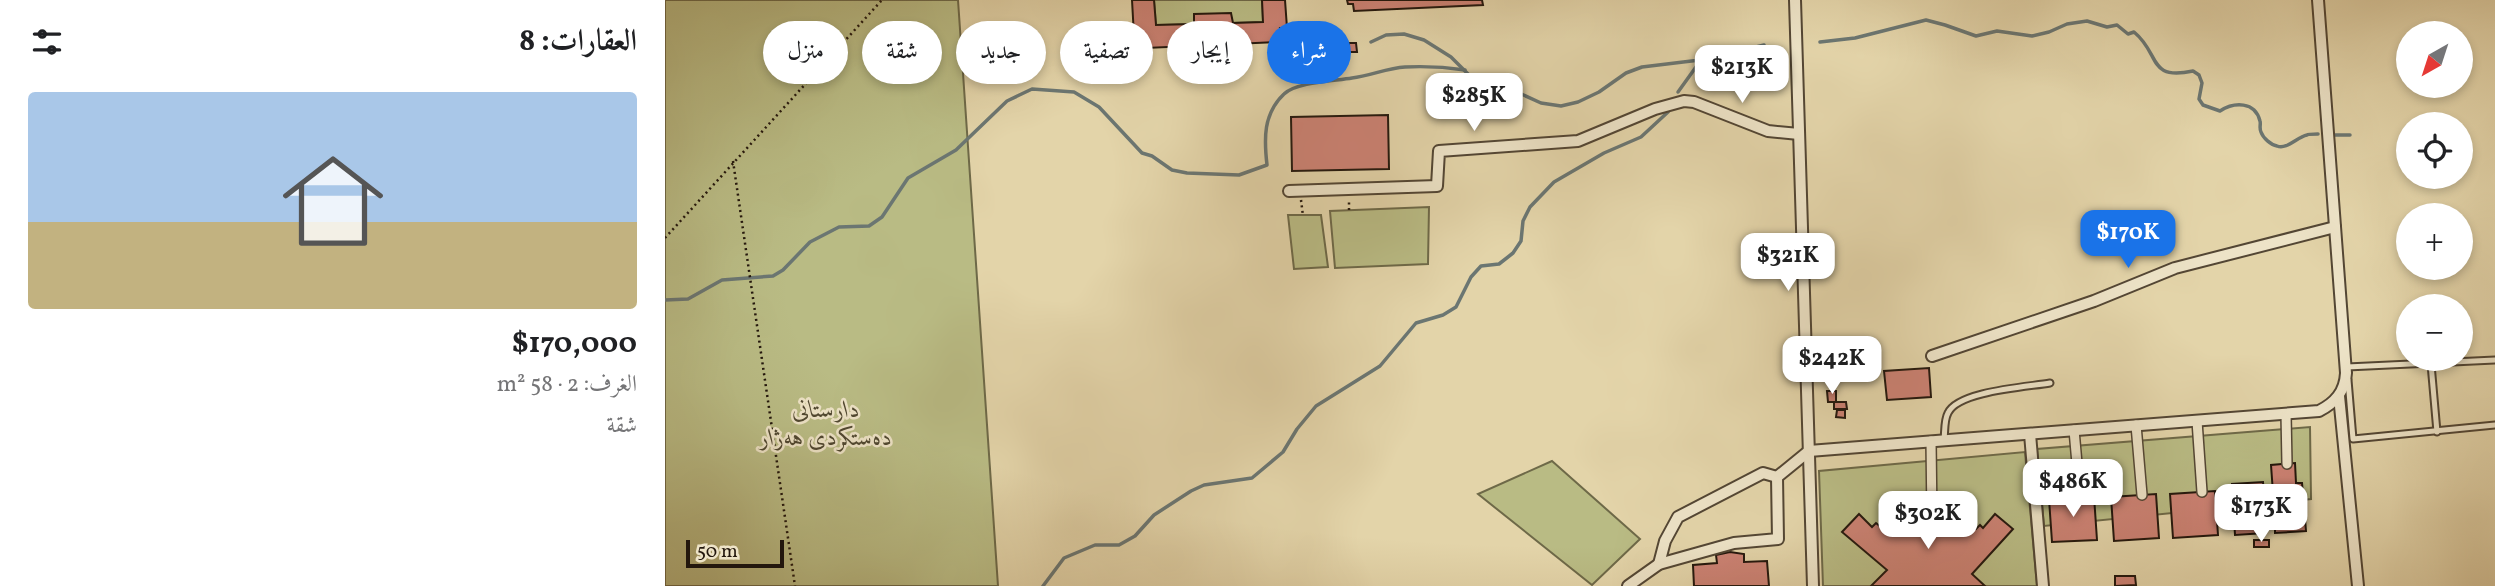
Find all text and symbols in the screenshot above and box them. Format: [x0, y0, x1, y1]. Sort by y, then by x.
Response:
text: العقارات: 8 [519, 21, 637, 63]
chip: منزل [763, 21, 848, 84]
chip: شقة [862, 21, 942, 84]
chip: جديد [956, 21, 1046, 84]
chip: تصفية [1060, 21, 1153, 84]
chip: إيجار [1167, 21, 1253, 84]
chip: شراء [1267, 21, 1351, 84]
north arrow [2396, 21, 2473, 98]
map controls [2396, 21, 2473, 371]
icon: filters [28, 23, 66, 61]
pin: $213K [1693, 46, 1791, 105]
text: $213K [1711, 52, 1773, 84]
pin: $285K [1425, 74, 1523, 133]
text: $285K [1442, 80, 1506, 112]
button: locate [2396, 112, 2473, 189]
icon: home [270, 138, 396, 264]
button: + [2396, 203, 2473, 280]
pin: $170K [2079, 210, 2177, 270]
text: $170K [2096, 217, 2160, 249]
pin: $321K [1739, 233, 1837, 293]
text: $321K [1757, 240, 1819, 272]
button: − [2396, 294, 2473, 371]
text: $170,000 [512, 323, 637, 365]
pin: $242K [1783, 336, 1881, 396]
text: $242K [1798, 343, 1866, 375]
text: الغرف: 2 · 58 m² [497, 369, 637, 401]
park label: دارستانی دەستکردی هەژار [758, 394, 892, 456]
text: شقة [607, 410, 637, 442]
pin: $486K [2024, 460, 2122, 519]
text: $486K [2039, 466, 2107, 498]
pin: $173K [2212, 484, 2310, 544]
pin: $302K [1879, 491, 1977, 551]
text: $173K [2230, 491, 2292, 523]
text: $302K [1895, 498, 1962, 530]
scale bar [686, 537, 784, 569]
text: 50 m [697, 539, 738, 565]

